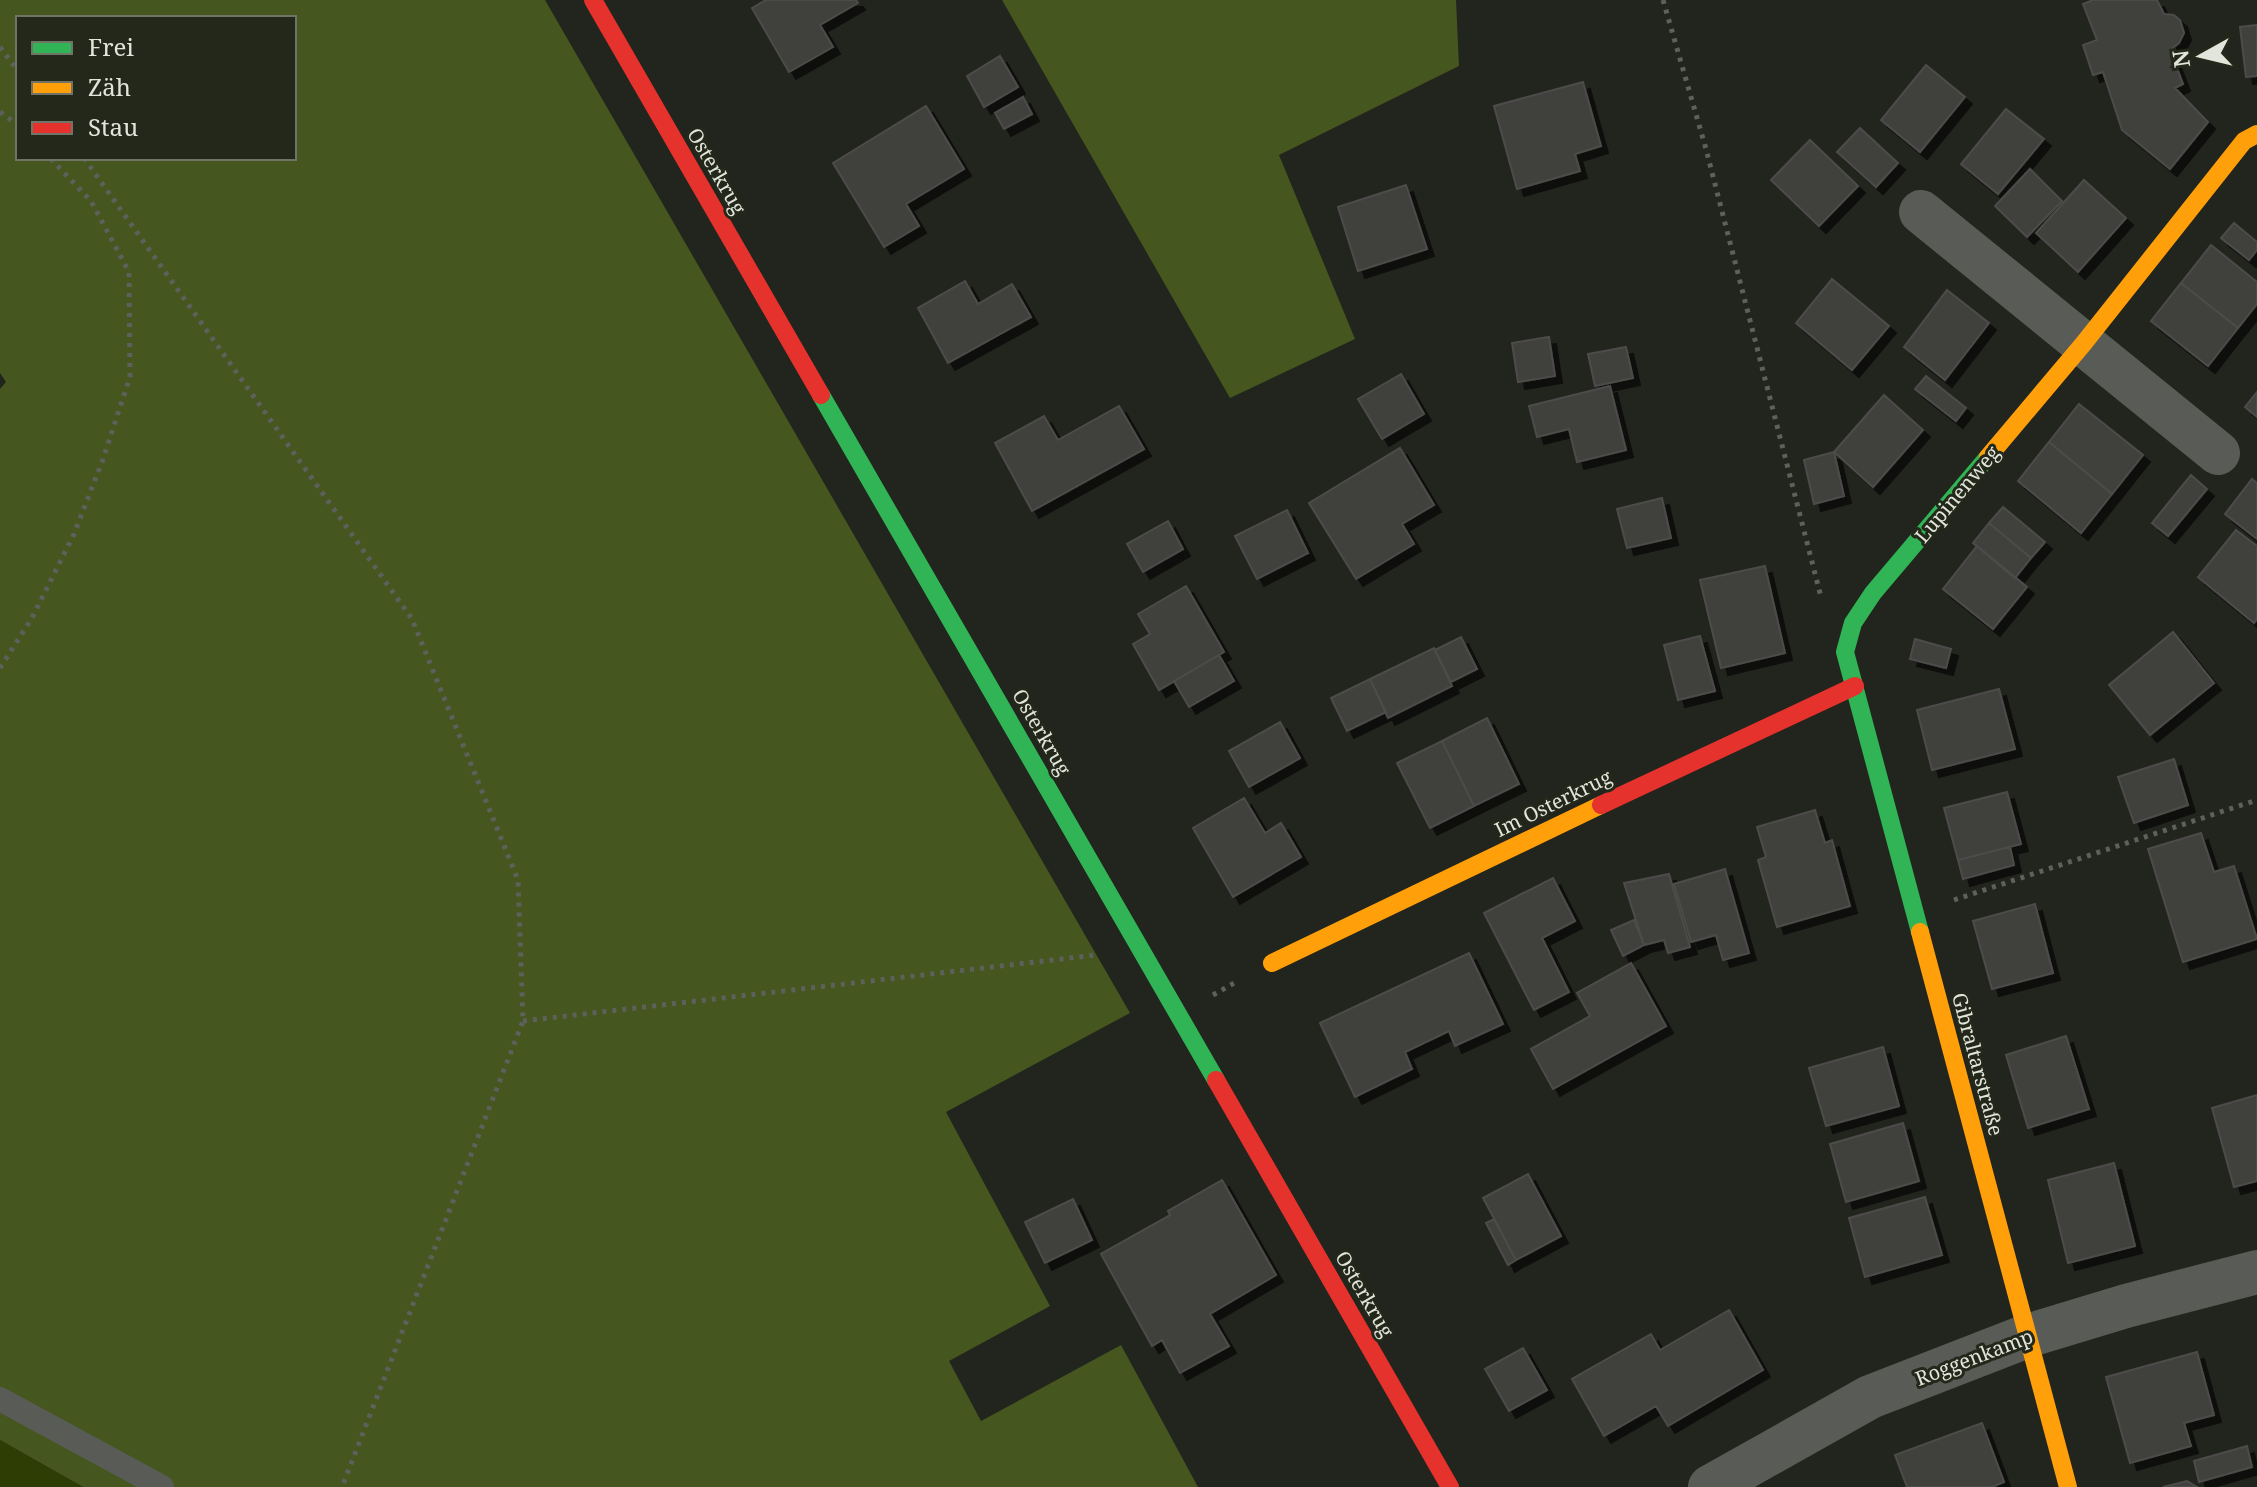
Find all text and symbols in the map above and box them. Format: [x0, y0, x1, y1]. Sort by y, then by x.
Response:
legend [16, 16, 296, 160]
north arrow [2161, 16, 2241, 96]
text: Frei [88, 30, 134, 63]
text: N [2164, 48, 2196, 70]
text: Zäh [88, 70, 131, 103]
text: Stau [88, 110, 138, 143]
street label: Osterkrug [681, 123, 753, 219]
street label: Lupinenweg [1908, 440, 2006, 548]
street label: Osterkrug [1006, 684, 1078, 780]
street label: Im Osterkrug [1490, 763, 1616, 843]
street label: Gibraltarstraße [1946, 989, 2010, 1139]
street label: Osterkrug [1329, 1246, 1401, 1342]
street label: Roggenkamp [1911, 1322, 2037, 1392]

